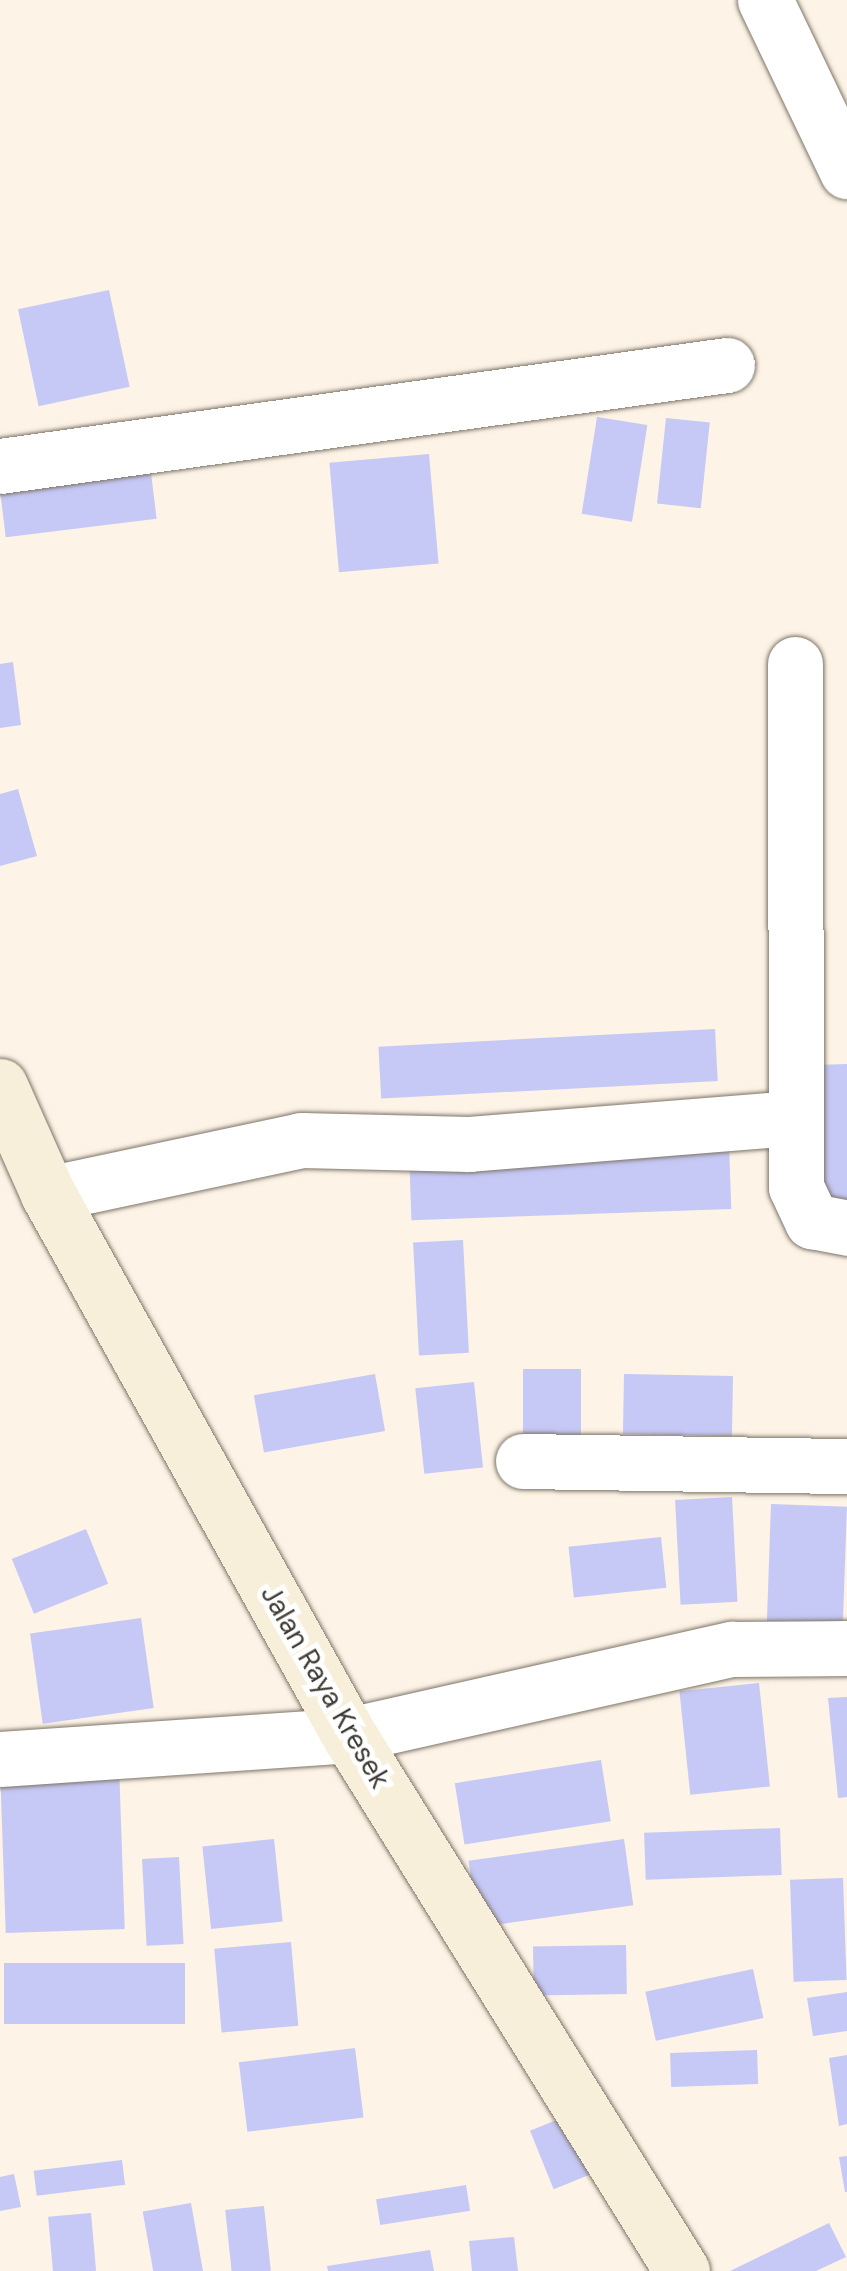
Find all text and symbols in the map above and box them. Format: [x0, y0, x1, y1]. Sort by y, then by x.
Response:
street label: Jalan Raya Kresek [253, 1580, 397, 1794]

